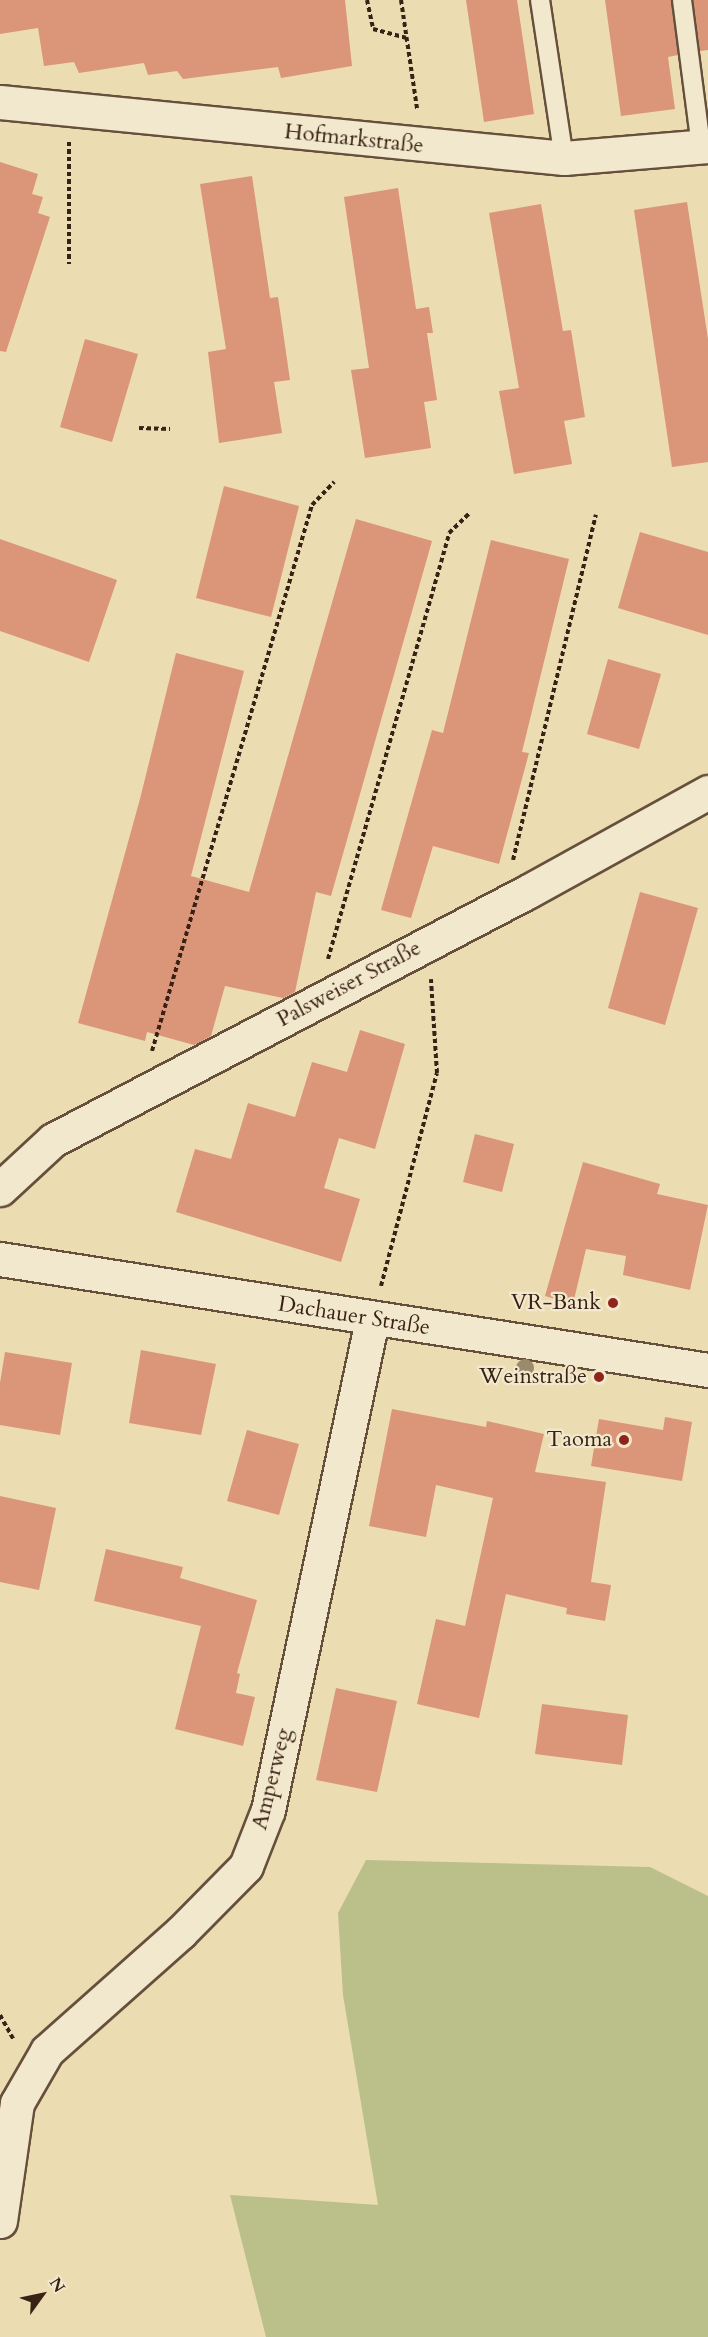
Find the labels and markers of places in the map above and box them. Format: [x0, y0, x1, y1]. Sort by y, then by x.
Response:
place label: VR-Bank [511, 1290, 601, 1316]
marker: VR-Bank [606, 1296, 620, 1310]
place label: Weinstraße [479, 1364, 587, 1390]
marker: Weinstraße [592, 1370, 606, 1384]
place label: Taoma [546, 1427, 612, 1453]
marker: Taoma [617, 1433, 631, 1447]

